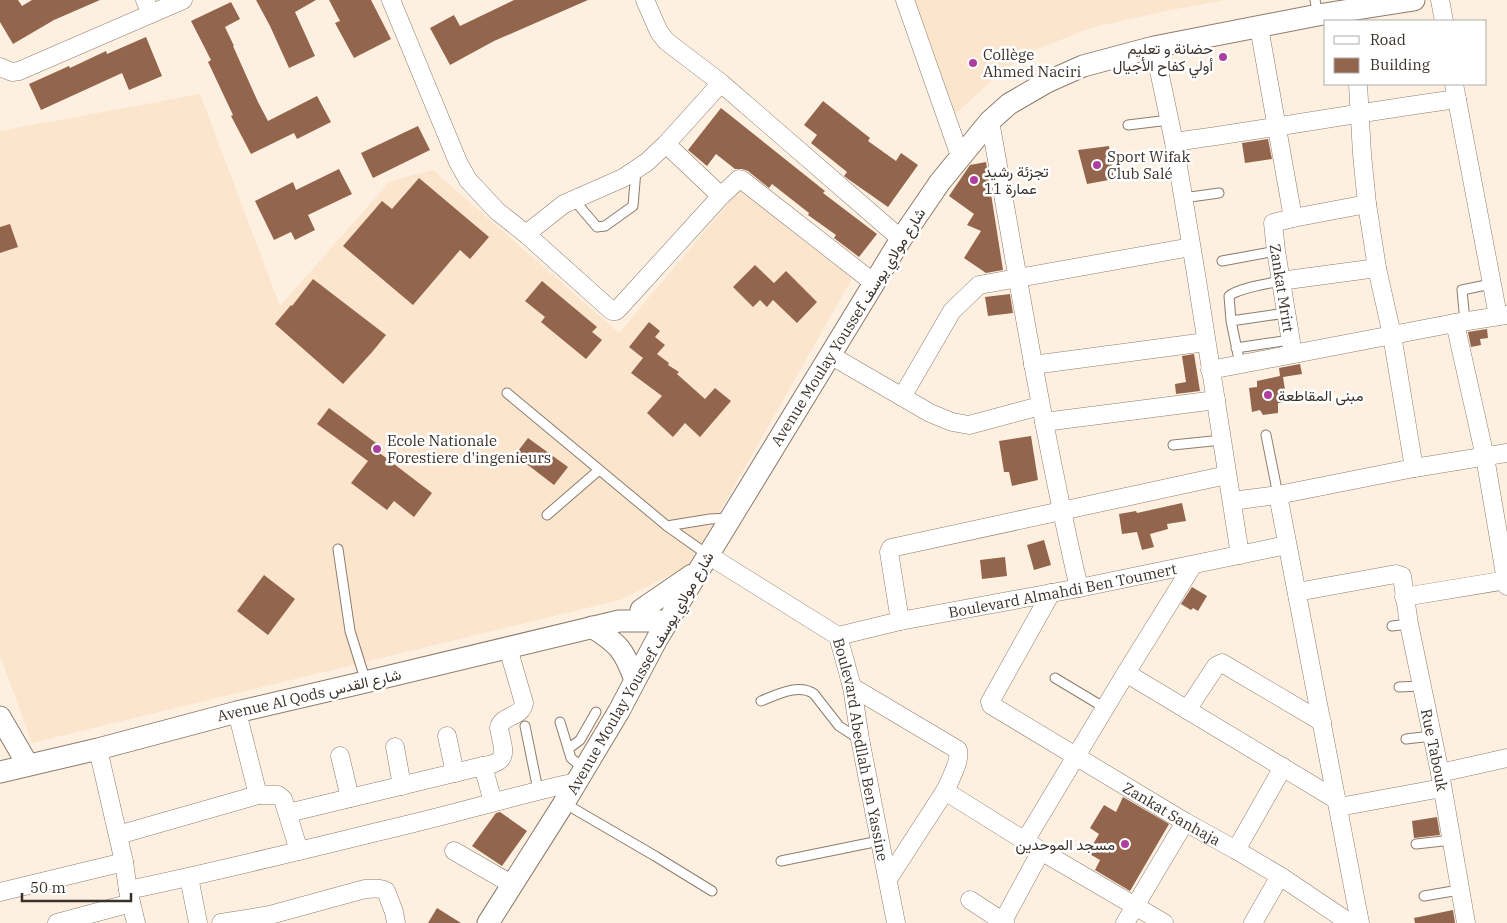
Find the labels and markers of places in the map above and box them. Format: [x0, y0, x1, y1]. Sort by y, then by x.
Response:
place label: حضانة و تعليم أولي كفاح الأجيال [1113, 39, 1214, 79]
place label: Collège Ahmed Naciri [983, 45, 1081, 81]
marker: حضانة و تعليم أولي كفاح الأجيال [1217, 51, 1229, 63]
marker: Collège Ahmed Naciri [967, 57, 979, 69]
place label: Sport Wifak Club Salé [1107, 147, 1190, 183]
marker: Sport Wifak Club Salé [1091, 159, 1103, 171]
place label: تجزئة رشيد عمارة 11 [984, 162, 1049, 198]
marker: تجزئة رشيد عمارة 11 [968, 174, 980, 186]
place label: مبنى المقاطعة [1278, 386, 1363, 406]
marker: مبنى المقاطعة [1262, 389, 1274, 401]
place label: Ecole Nationale Forestiere d'ingenieurs [387, 431, 551, 467]
marker: Ecole Nationale Forestiere d'ingenieurs [371, 443, 383, 455]
place label: مسجد الموحدين [1016, 835, 1115, 855]
marker: مسجد الموحدين [1119, 838, 1131, 850]

